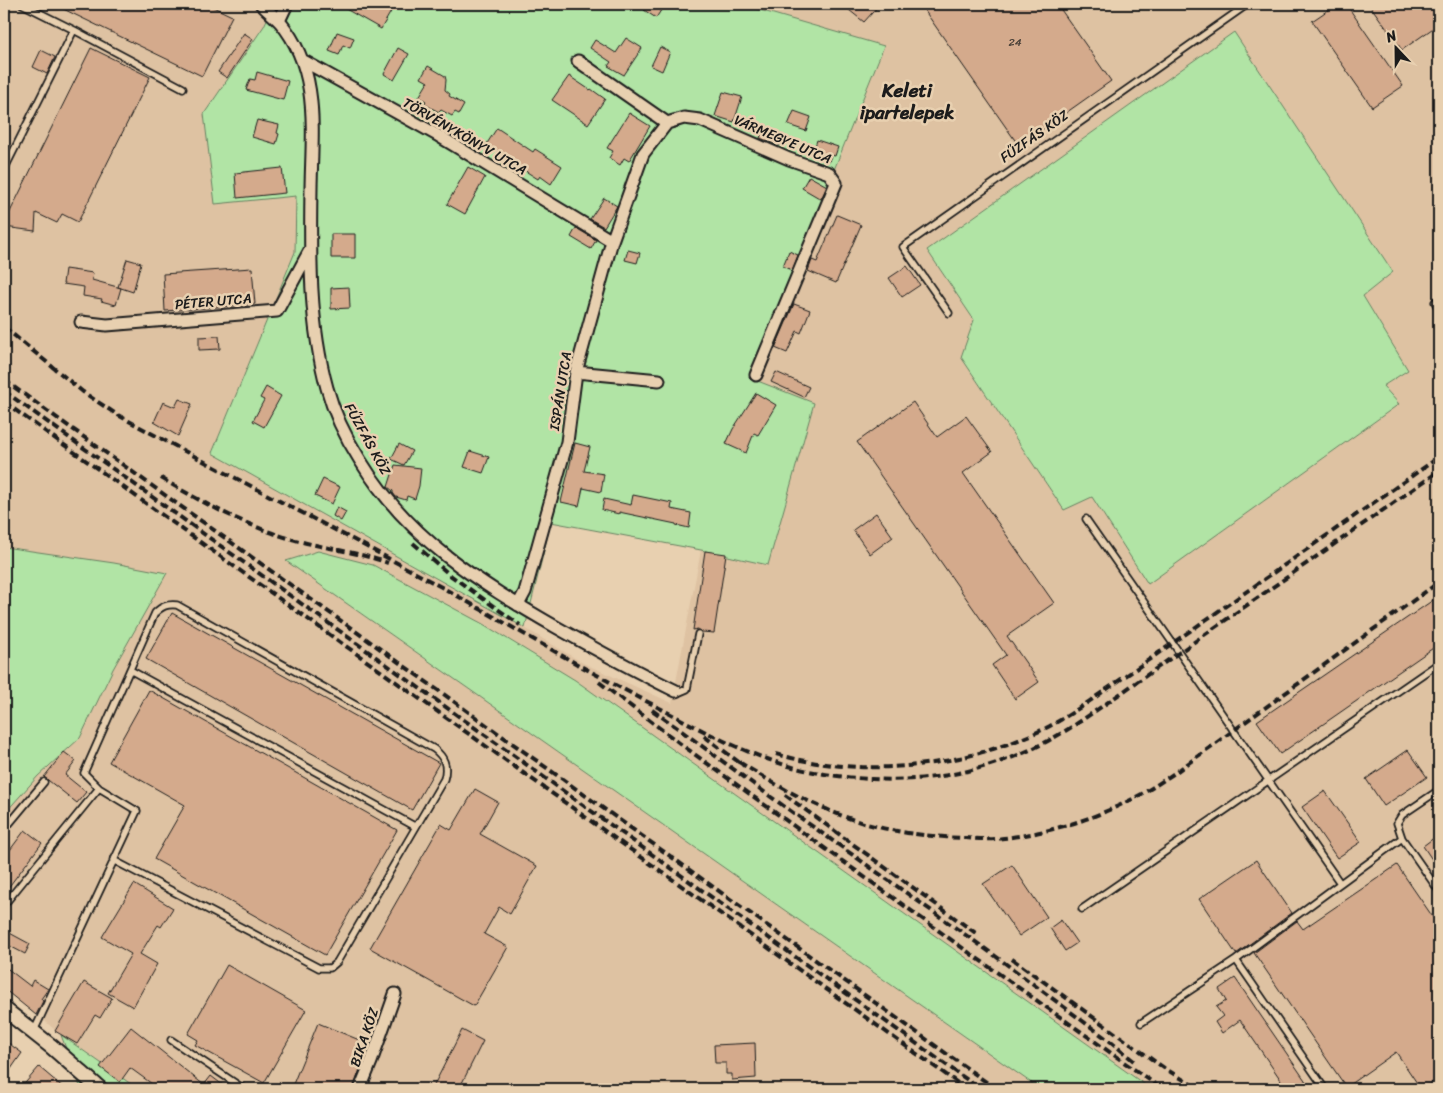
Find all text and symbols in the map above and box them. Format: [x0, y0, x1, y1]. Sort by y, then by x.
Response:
north arrow [1370, 22, 1420, 72]
text: N [1381, 23, 1401, 50]
house number: 24 [1008, 33, 1022, 52]
district label: Keleti ipartelepek [860, 74, 954, 129]
street label: TÖRVÉNYKÖNYV UTCA [398, 91, 532, 182]
street label: FŰZFÁS KÖZ [994, 103, 1074, 170]
street label: VÁRMEGYE UTCA [730, 108, 836, 171]
street label: PÉTER UTCA [174, 286, 252, 317]
street label: ISPÁN UTCA [542, 350, 579, 433]
street label: FŰZFÁS KÖZ [337, 398, 398, 480]
street label: BIKA KÖZ [343, 1003, 387, 1070]

